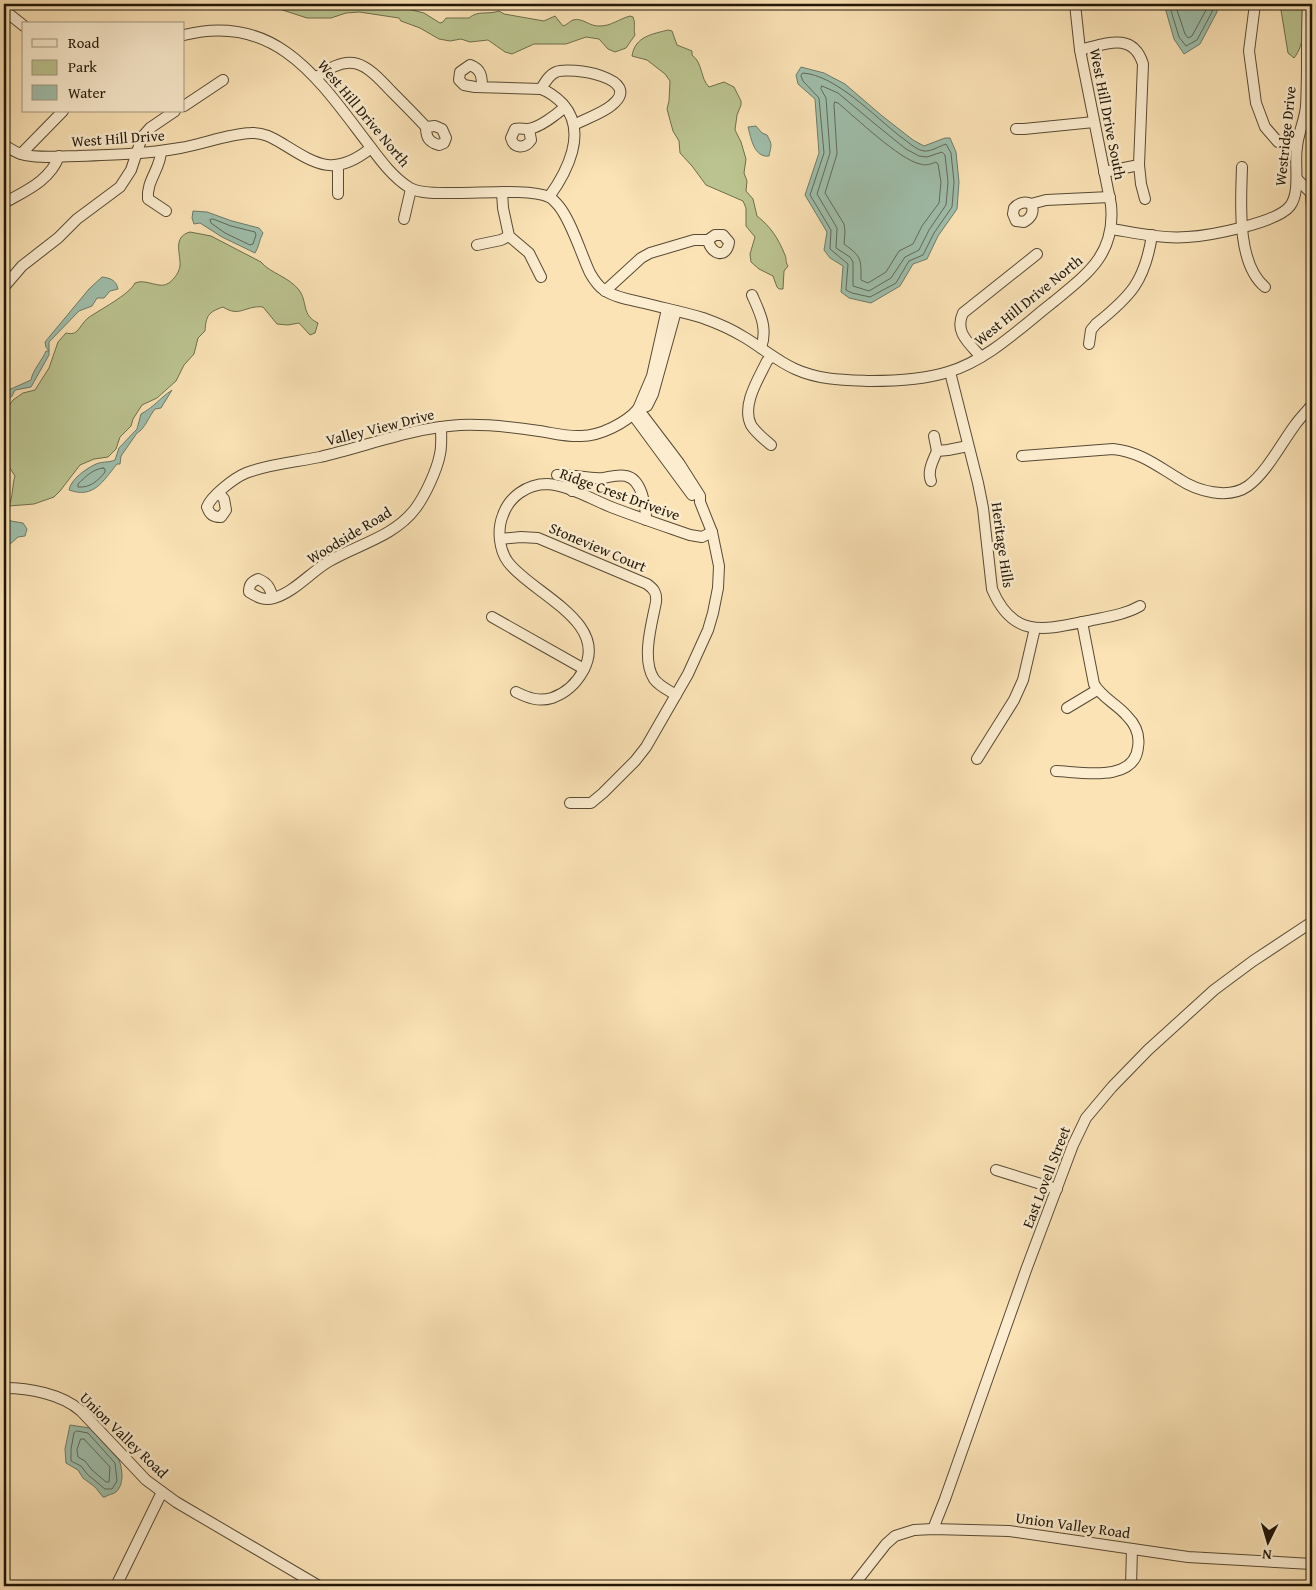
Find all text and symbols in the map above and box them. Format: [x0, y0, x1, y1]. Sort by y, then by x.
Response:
legend [22, 22, 185, 112]
text: Road [68, 32, 99, 53]
street label: West Hill Drive South [1085, 47, 1131, 182]
street label: West Hill Drive North [313, 55, 415, 172]
text: Park [68, 56, 97, 77]
text: Water [68, 82, 106, 103]
street label: Westridge Drive [1269, 85, 1301, 187]
street label: West Hill Drive [71, 124, 165, 152]
street label: West Hill Drive North [969, 249, 1087, 350]
street label: Valley View Drive [324, 403, 436, 451]
street label: Ridge Crest Driveive [557, 463, 683, 525]
street label: Woodside Road [303, 501, 395, 569]
street label: Heritage Hills [987, 501, 1019, 589]
street label: Stoneview Court [546, 517, 651, 577]
street label: East Lovell Street [1017, 1122, 1075, 1231]
street label: Union Valley Road [75, 1387, 173, 1483]
street label: Union Valley Road [1014, 1507, 1132, 1543]
north arrow [1244, 1518, 1294, 1568]
text: N [1261, 1545, 1272, 1565]

